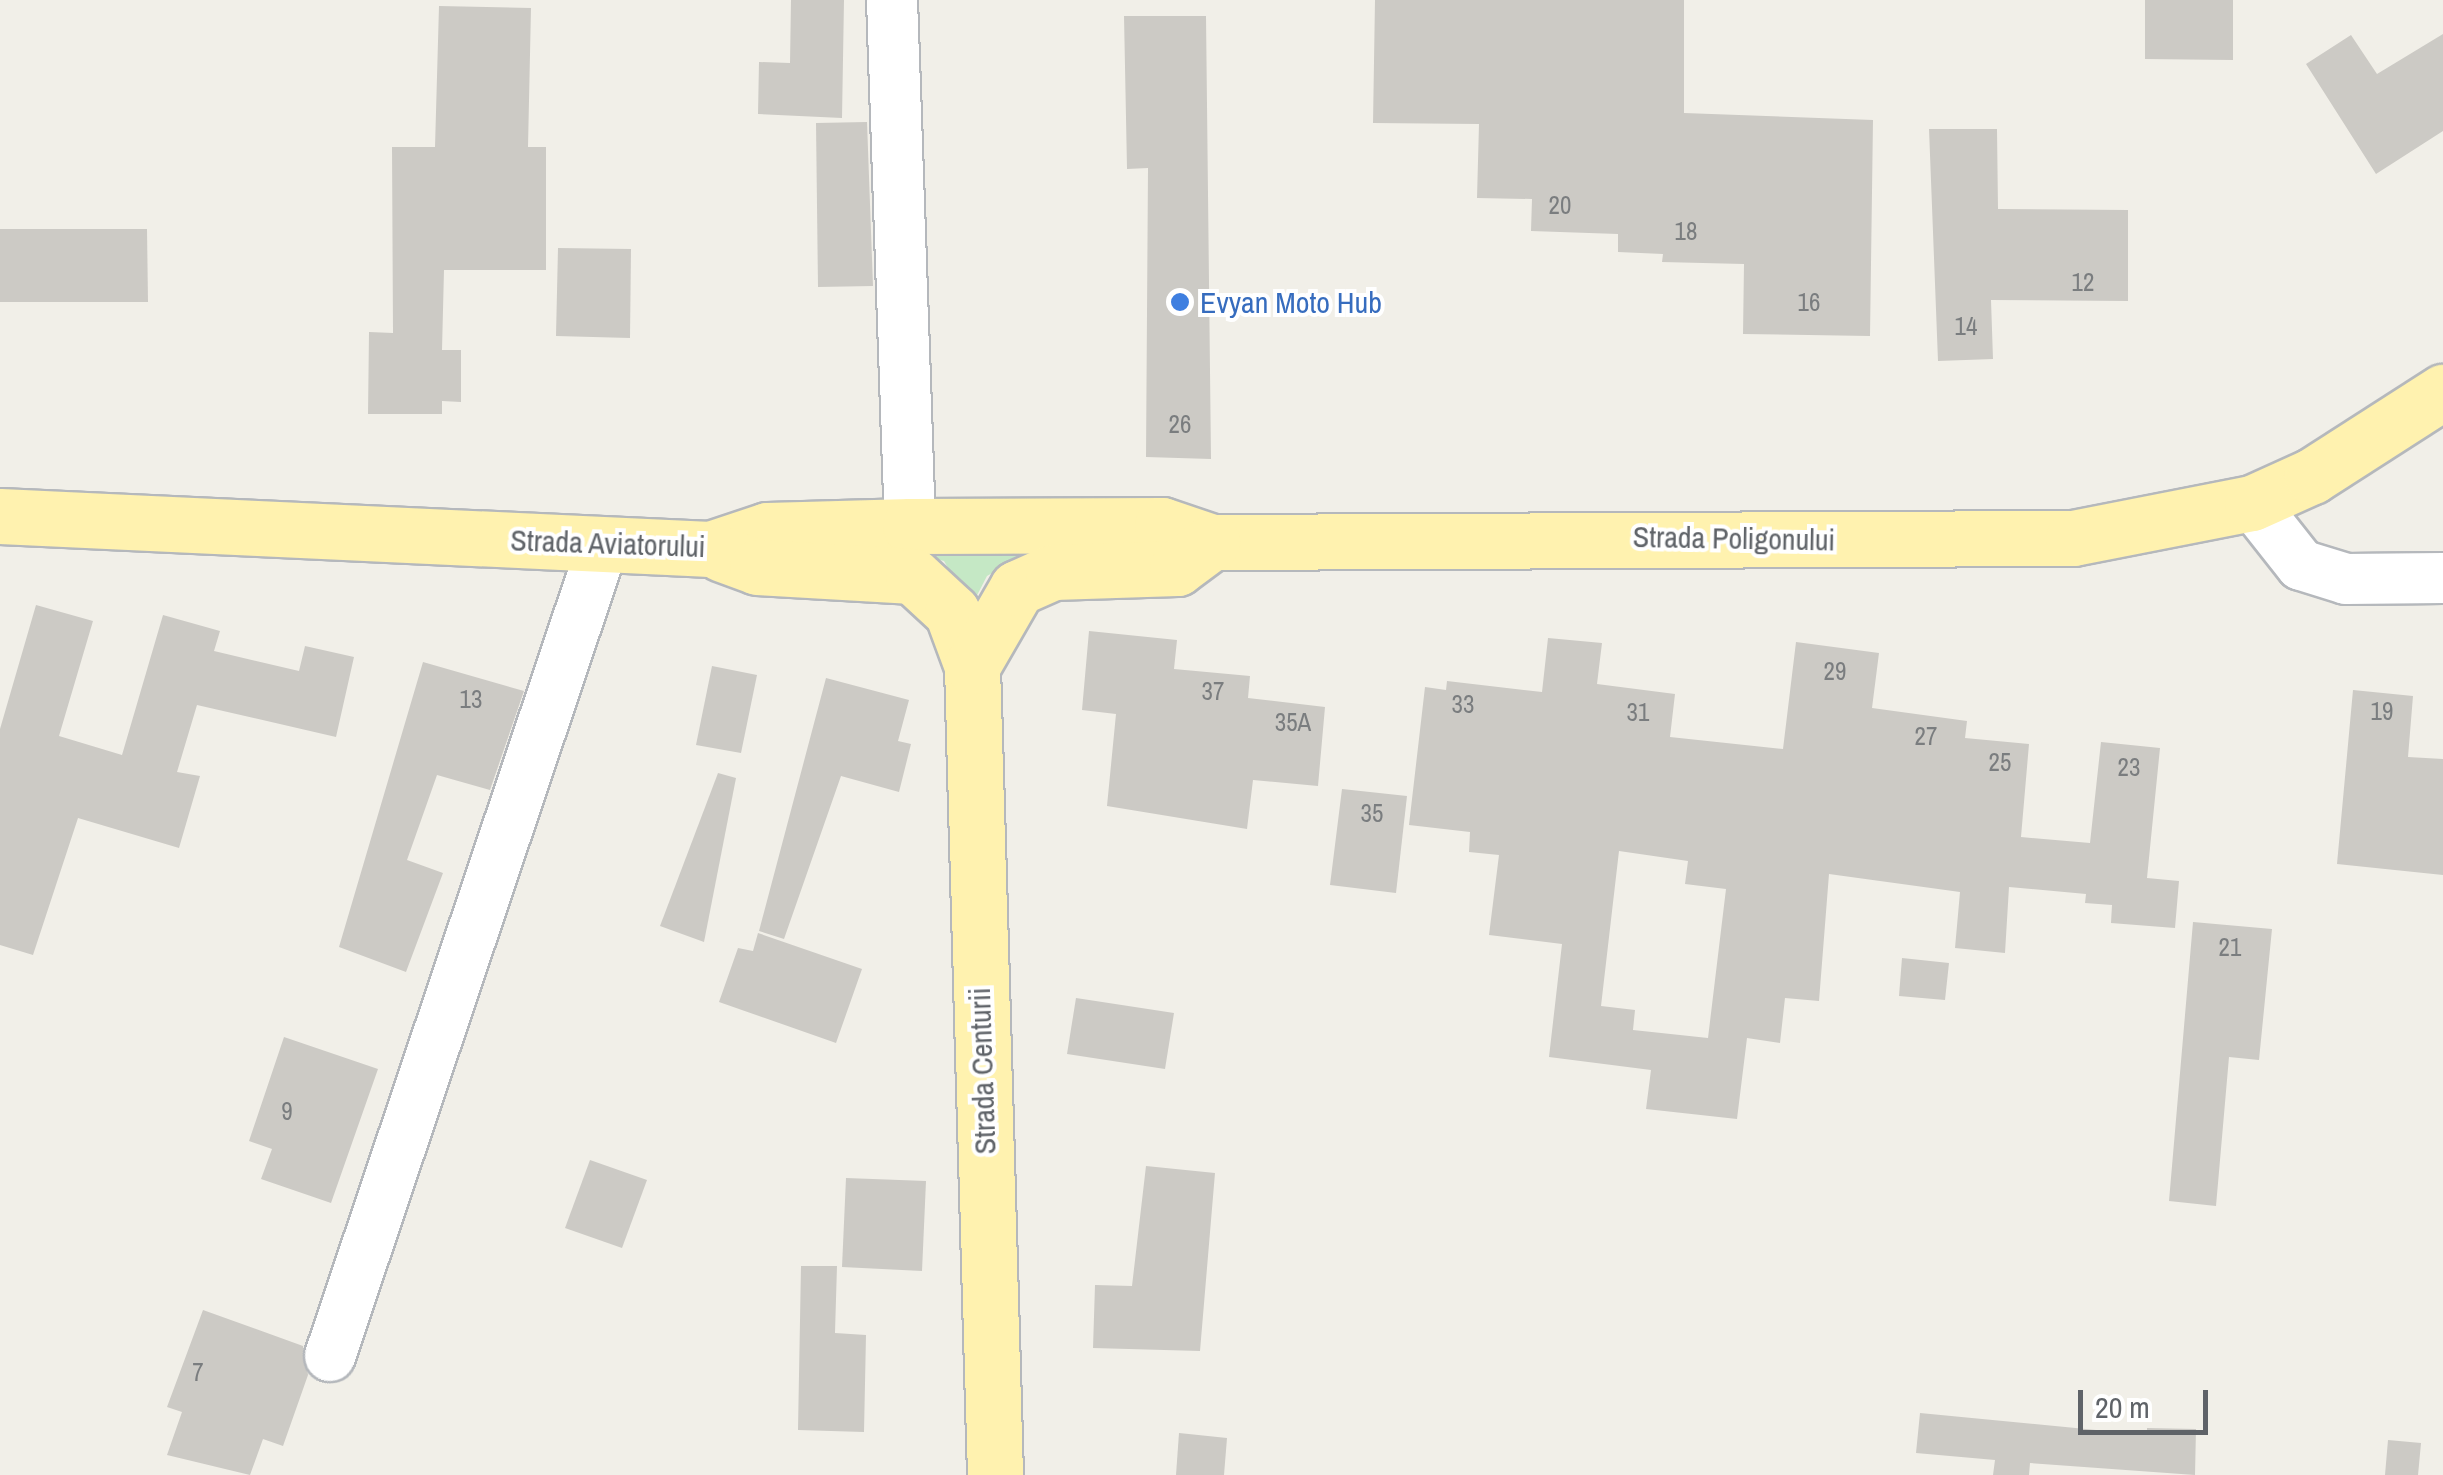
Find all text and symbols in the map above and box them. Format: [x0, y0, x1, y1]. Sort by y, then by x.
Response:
house number: 20 [1549, 190, 1571, 220]
house number: 18 [1675, 216, 1697, 246]
house number: 12 [2072, 267, 2094, 297]
place label: Evyan Moto Hub [1200, 284, 1382, 320]
house number: 16 [1798, 287, 1820, 317]
marker: Evyan Moto Hub [1169, 291, 1191, 313]
house number: 14 [1955, 311, 1977, 341]
house number: 26 [1169, 409, 1191, 439]
street label: Strada Poligonului [1632, 518, 1836, 558]
street label: Strada Aviatorului [509, 522, 707, 564]
house number: 29 [1824, 656, 1846, 686]
house number: 37 [1202, 676, 1224, 706]
house number: 13 [460, 684, 482, 714]
house number: 33 [1452, 689, 1474, 719]
house number: 19 [2371, 696, 2393, 726]
house number: 31 [1627, 697, 1649, 727]
house number: 35A [1275, 707, 1311, 737]
house number: 27 [1915, 721, 1937, 751]
house number: 25 [1989, 747, 2011, 777]
house number: 23 [2118, 752, 2140, 782]
house number: 35 [1361, 798, 1383, 828]
house number: 21 [2219, 932, 2241, 962]
street label: Strada Centurii [961, 987, 1003, 1155]
house number: 9 [281, 1096, 293, 1126]
house number: 7 [192, 1357, 204, 1387]
scale bar [2083, 1370, 2213, 1432]
text: 20 m [2095, 1387, 2150, 1427]

